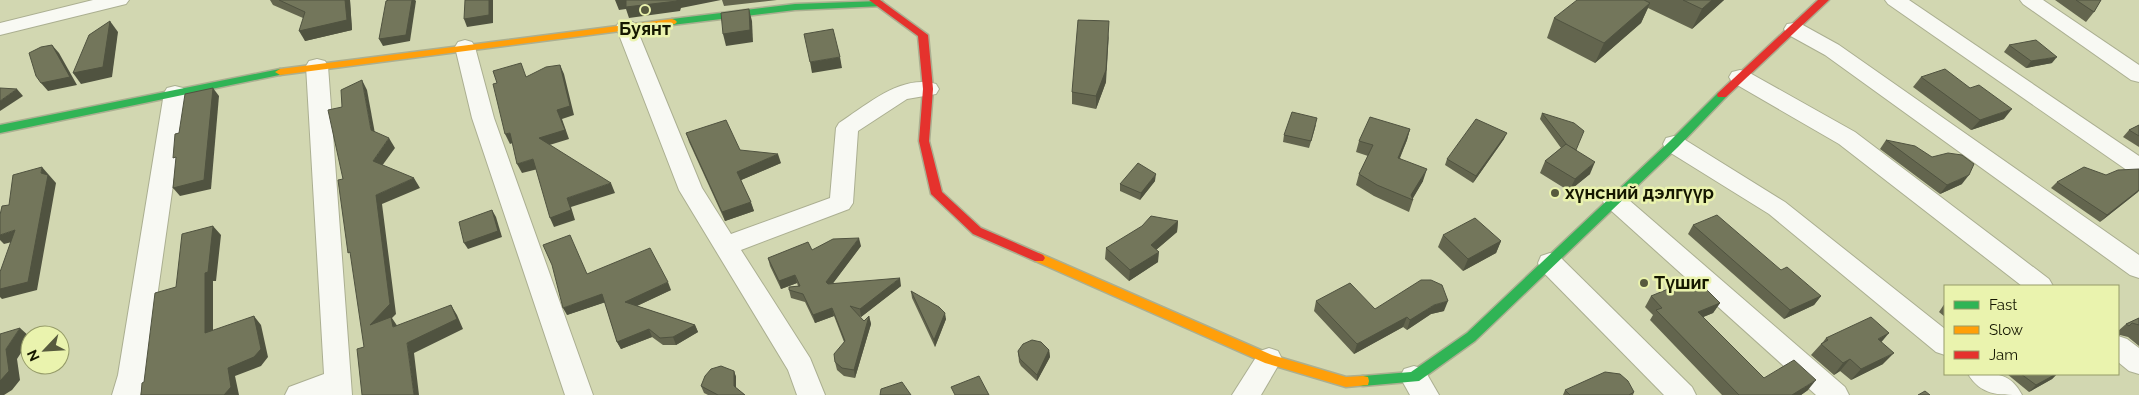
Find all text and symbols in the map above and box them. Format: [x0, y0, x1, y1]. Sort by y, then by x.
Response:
marker: Буянт [639, 4, 651, 16]
place label: Буянт [619, 18, 671, 39]
place label: хүнсний дэлгүүр [1565, 182, 1714, 203]
marker: хүнсний дэлгүүр [1549, 187, 1561, 199]
place label: Түшиг [1654, 272, 1710, 293]
marker: Түшиг [1638, 277, 1650, 289]
legend [1944, 285, 2119, 375]
text: Fast [1989, 296, 2017, 314]
text: Slow [1989, 321, 2023, 339]
north arrow [20, 325, 70, 375]
text: Jam [1989, 346, 2018, 364]
text: N [24, 347, 43, 364]

